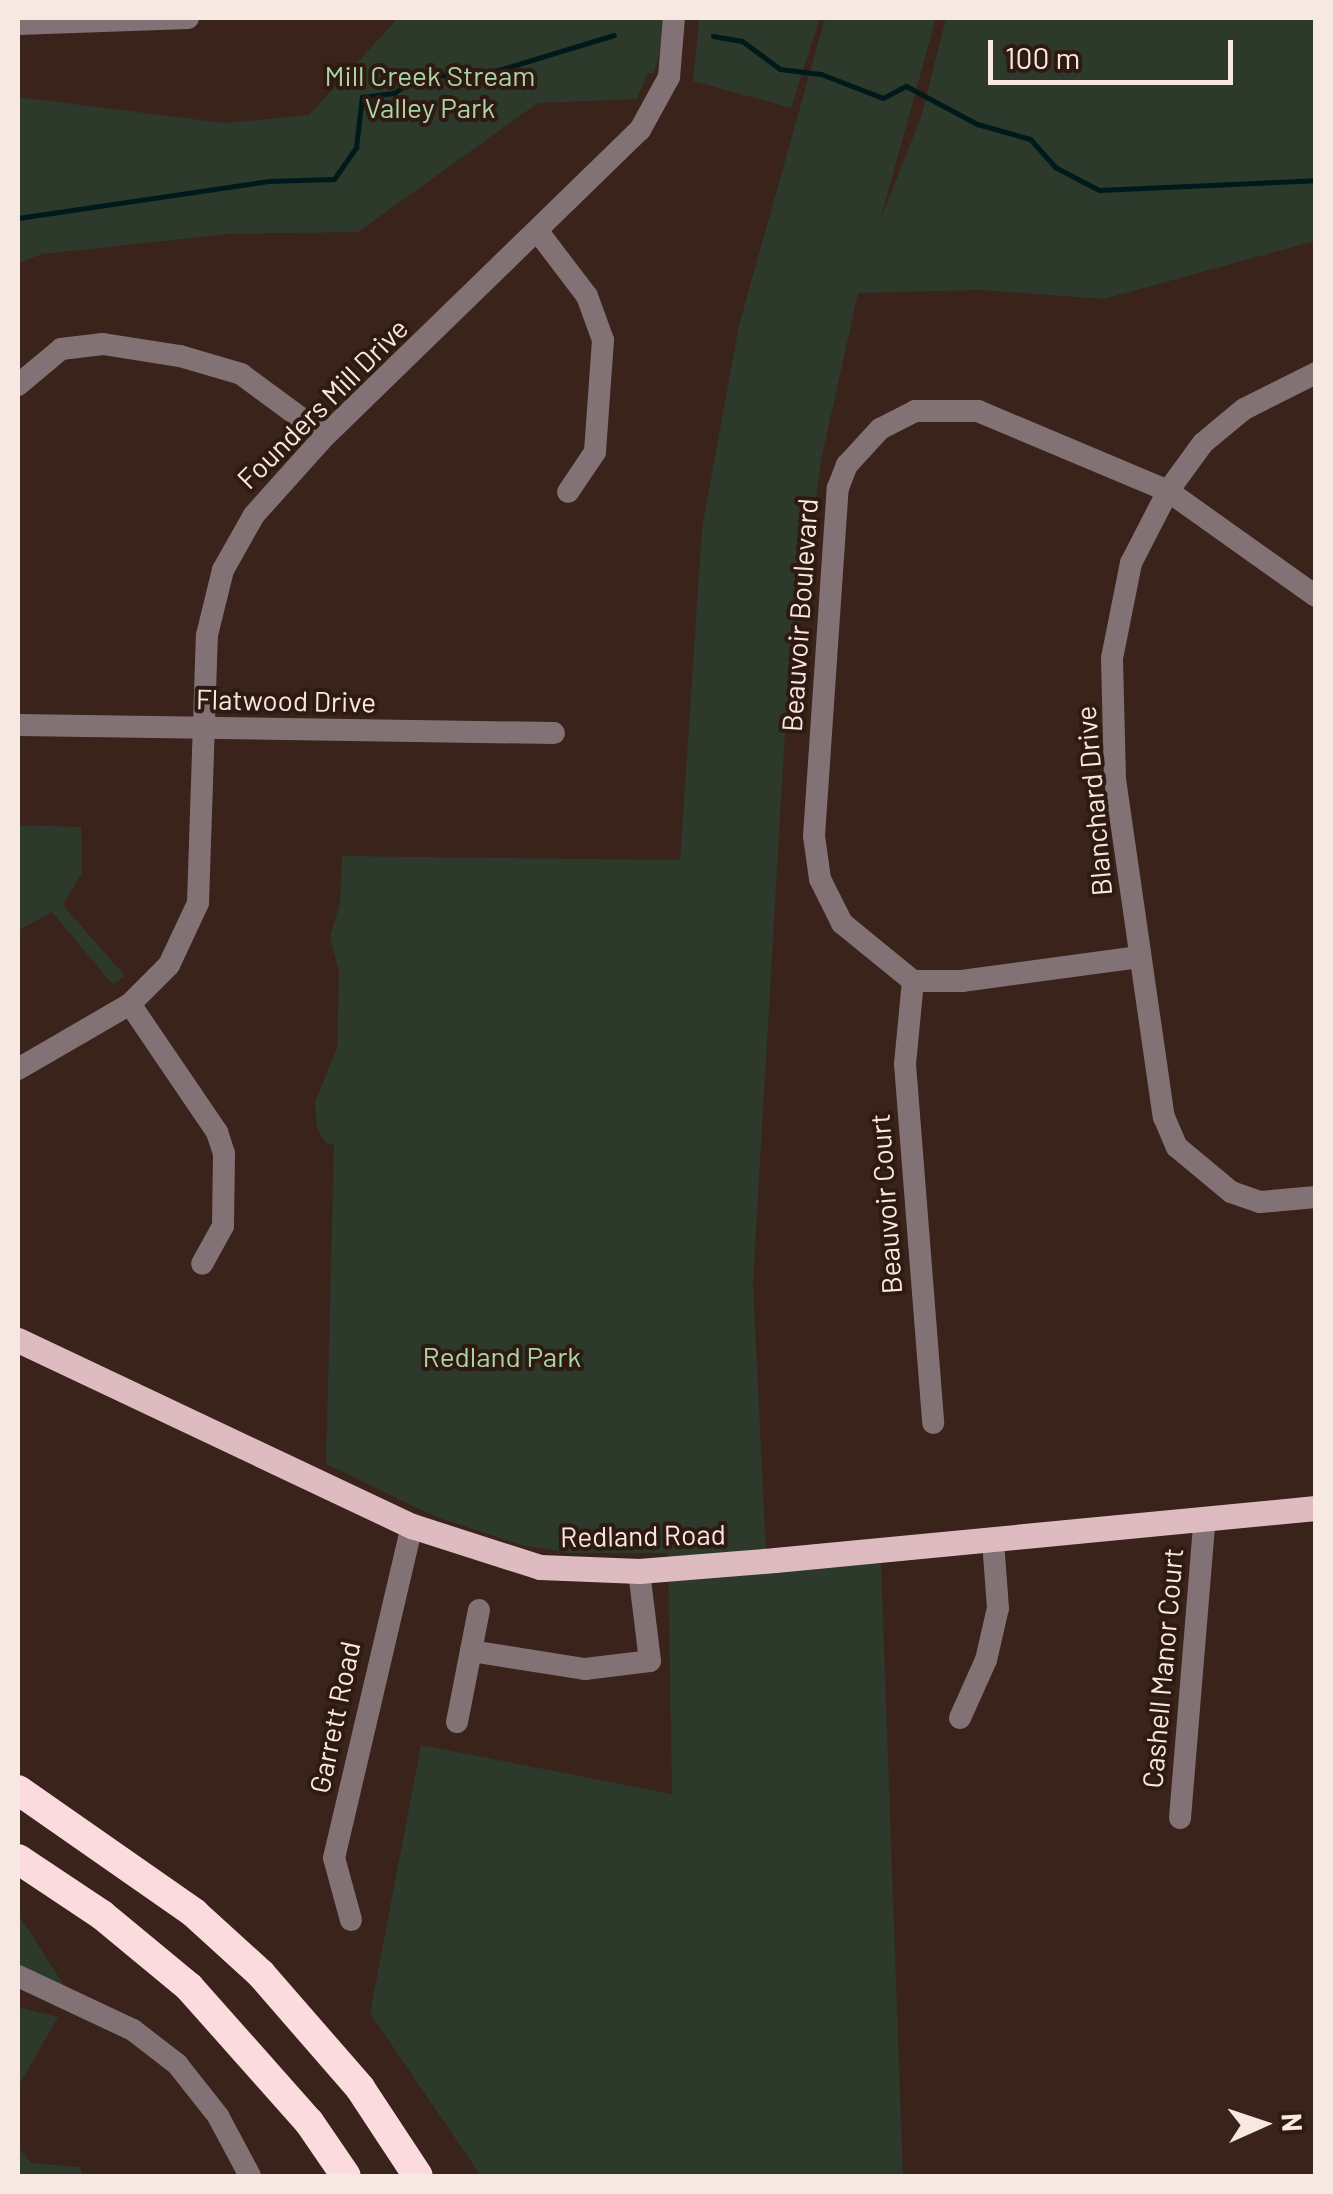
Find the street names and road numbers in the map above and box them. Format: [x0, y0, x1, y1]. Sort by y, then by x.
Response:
street label: Founders Mill Drive [230, 311, 414, 495]
street label: Beauvoir Boulevard [774, 497, 824, 733]
street label: Flatwood Drive [196, 682, 376, 718]
street label: Blanchard Drive [1068, 705, 1118, 897]
street label: Beauvoir Court [862, 1113, 908, 1295]
street label: Redland Road [560, 1517, 726, 1553]
street label: Cashell Manor Court [1135, 1546, 1189, 1790]
street label: Garrett Road [302, 1638, 366, 1796]

